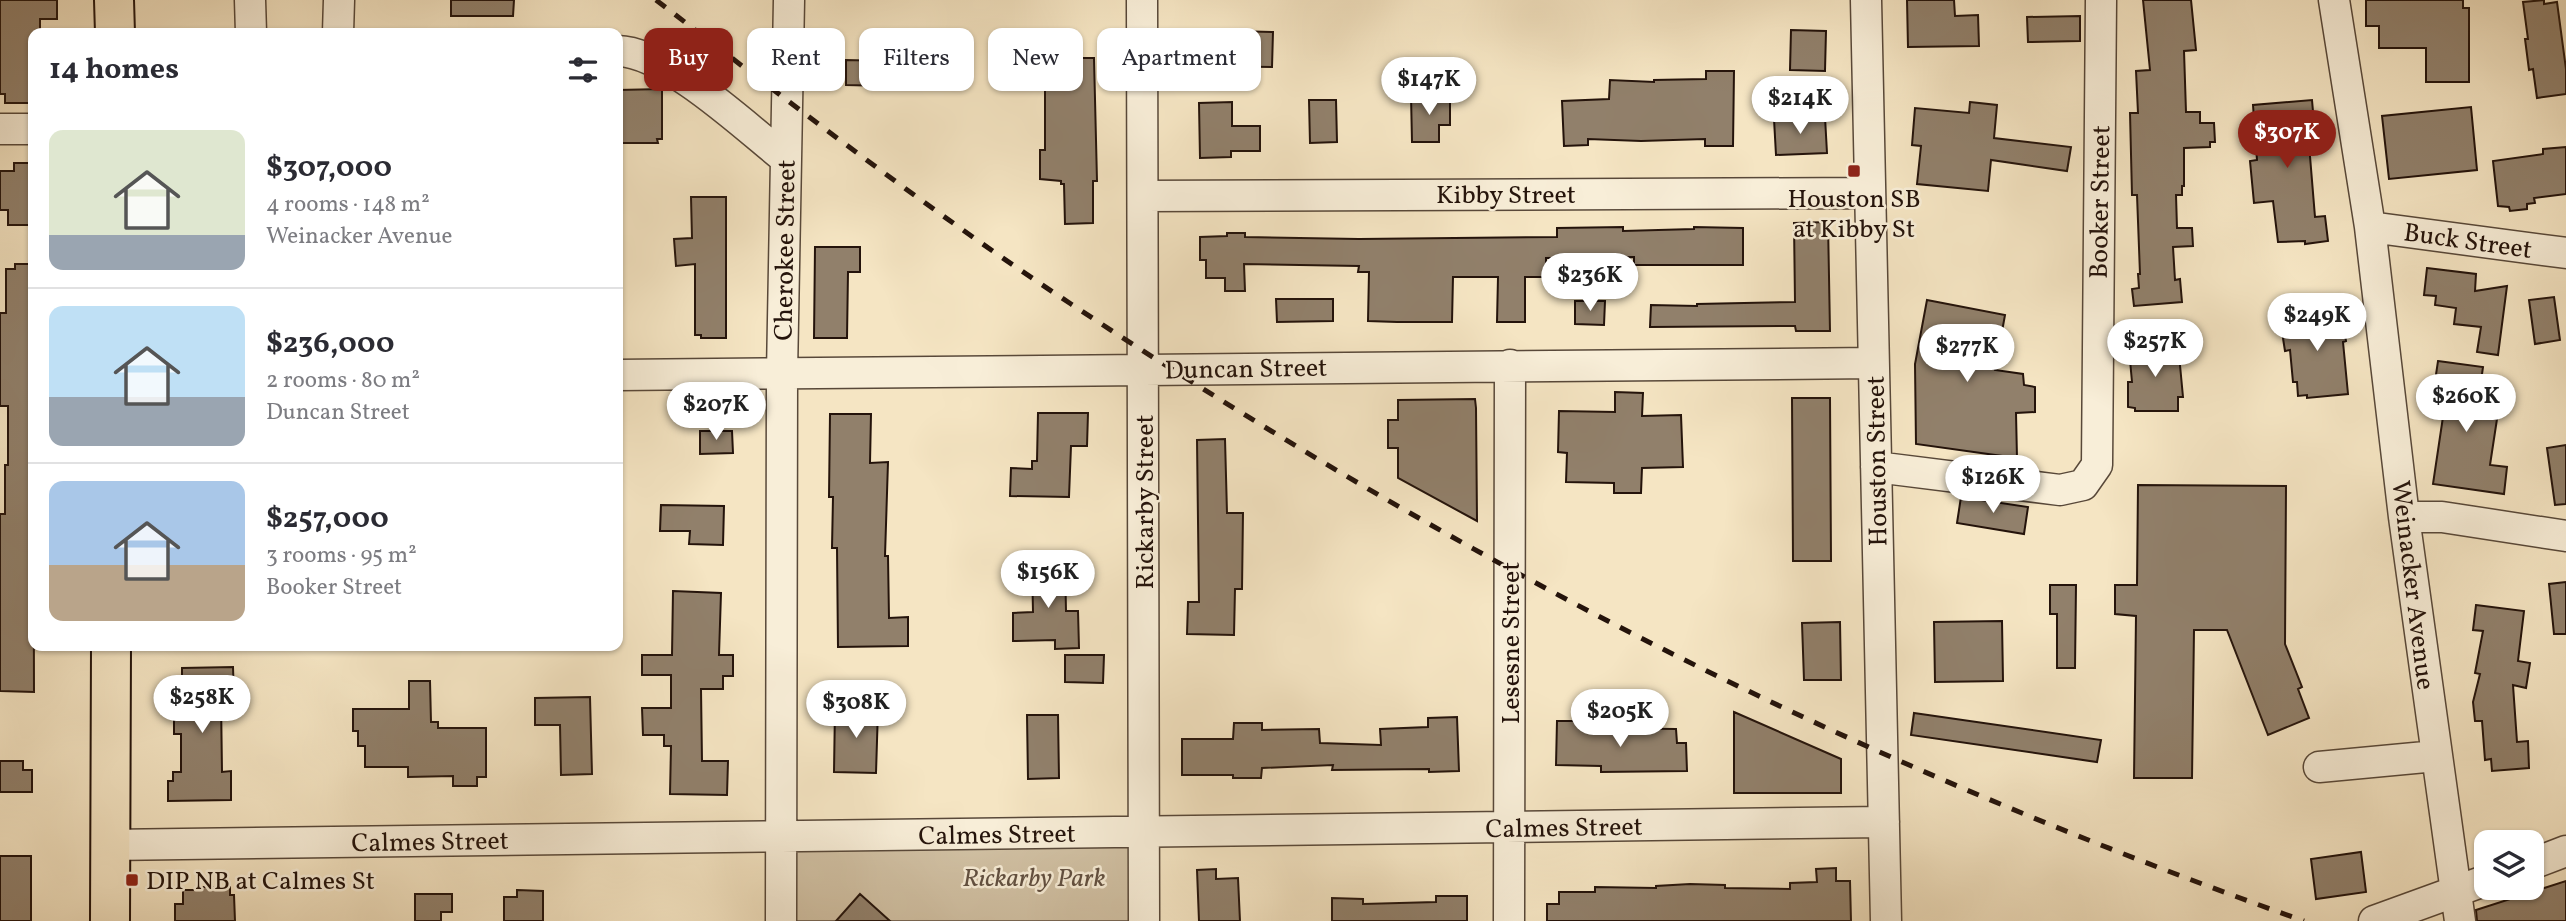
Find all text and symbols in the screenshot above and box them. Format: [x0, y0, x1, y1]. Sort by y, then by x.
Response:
chip: Buy [644, 28, 733, 91]
chip: Rent [747, 28, 845, 91]
chip: Filters [859, 28, 974, 91]
chip: New [988, 28, 1083, 91]
chip: Apartment [1097, 28, 1261, 91]
text: 14 homes [49, 49, 179, 91]
icon: filters [564, 51, 602, 89]
pin: $147K [1380, 58, 1478, 117]
text: $147K [1397, 64, 1461, 96]
pin: $214K [1751, 76, 1849, 136]
text: $214K [1768, 83, 1832, 115]
pin: $307K [2238, 110, 2336, 170]
text: $307K [2254, 117, 2320, 149]
street label: Booker Street [2082, 125, 2120, 279]
text: $307,000 [266, 147, 392, 189]
icon: home [105, 158, 189, 242]
street label: Cherokee Street [766, 159, 806, 341]
marker: Houston SB at Kibby St [1846, 163, 1862, 179]
street label: Kibby Street [1436, 178, 1576, 214]
place label: Houston SB at Kibby St [1787, 182, 1921, 248]
text: 4 rooms · 148 m² [266, 189, 430, 221]
street label: Buck Street [2401, 215, 2534, 269]
text: Weinacker Avenue [266, 221, 453, 253]
pin: $236K [1541, 254, 1639, 313]
text: $236K [1557, 260, 1623, 292]
pin: $249K [2268, 294, 2366, 353]
text: $249K [2283, 300, 2351, 332]
pin: $257K [2106, 320, 2204, 379]
text: $236,000 [266, 323, 394, 365]
pin: $277K [1918, 324, 2016, 384]
text: $257K [2123, 326, 2187, 358]
text: $277K [1935, 331, 1999, 363]
icon: home [105, 334, 189, 418]
street label: Duncan Street [1164, 351, 1328, 389]
text: 2 rooms · 80 m² [266, 365, 420, 397]
pin: $260K [2417, 374, 2515, 434]
street label: Houston Street [1859, 375, 1897, 547]
text: $260K [2432, 381, 2500, 413]
pin: $207K [667, 382, 765, 442]
text: $207K [683, 389, 749, 421]
text: Duncan Street [266, 397, 410, 429]
street label: Rickarby Street [1128, 414, 1164, 590]
pin: $126K [1944, 456, 2042, 515]
text: $126K [1961, 462, 2025, 494]
street label: Weinacker Avenue [2381, 478, 2443, 692]
text: $257,000 [266, 498, 389, 540]
icon: home [105, 509, 189, 593]
text: 3 rooms · 95 m² [266, 540, 417, 572]
pin: $156K [999, 550, 1097, 610]
text: $156K [1017, 557, 1079, 589]
street label: Lesesne Street [1494, 562, 1530, 724]
text: Booker Street [266, 572, 402, 604]
pin: $258K [153, 676, 251, 735]
pin: $308K [807, 680, 905, 740]
text: $258K [169, 682, 235, 714]
text: $308K [822, 687, 890, 719]
pin: $205K [1571, 690, 1669, 749]
text: $205K [1587, 696, 1653, 728]
street label: Calmes Street [1485, 810, 1643, 848]
street label: Calmes Street [918, 817, 1076, 855]
street label: Calmes Street [351, 824, 509, 862]
map controls [2474, 830, 2544, 900]
button: layers [2474, 830, 2544, 900]
park label: Rickarby Park [962, 861, 1106, 897]
place label: DIP NB at Calmes St [146, 864, 375, 900]
marker: DIP NB at Calmes St [124, 872, 140, 888]

